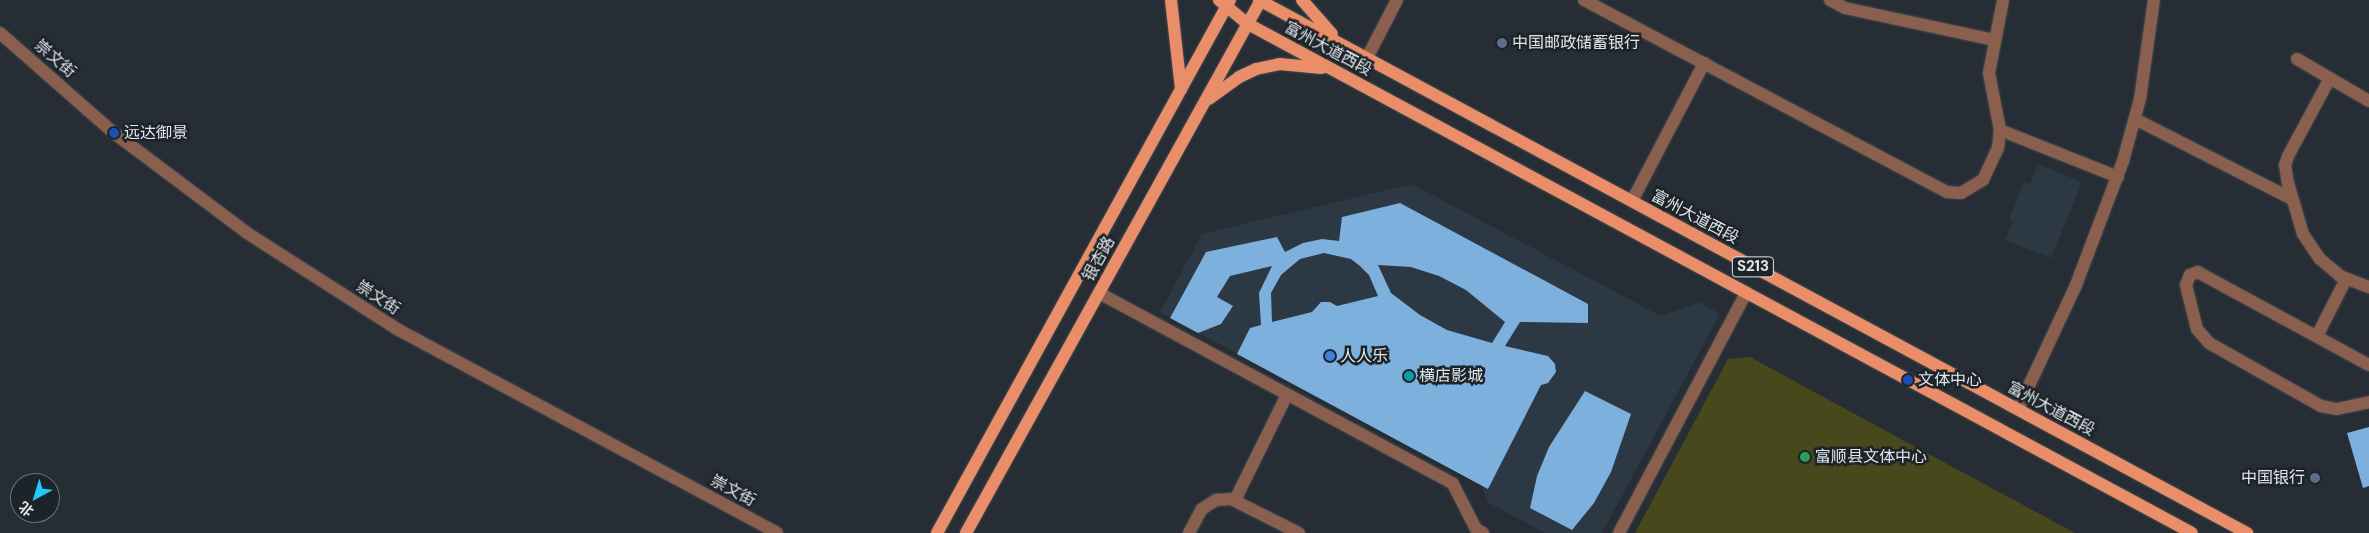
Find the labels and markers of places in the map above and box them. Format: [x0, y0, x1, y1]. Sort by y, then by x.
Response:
place label: 中国邮政储蓄银行 [1512, 33, 1640, 53]
marker: 中国邮政储蓄银行 [1496, 37, 1508, 49]
place label: 远达御景 [124, 123, 188, 143]
marker: 远达御景 [108, 127, 120, 139]
place label: 人人乐 [1340, 346, 1388, 366]
marker: 人人乐 [1324, 350, 1336, 362]
place label: 横店影城 [1419, 366, 1483, 386]
marker: 横店影城 [1403, 370, 1415, 382]
place label: 文体中心 [1918, 370, 1982, 390]
marker: 文体中心 [1902, 374, 1914, 386]
place label: 富顺县文体中心 [1815, 447, 1927, 467]
marker: 富顺县文体中心 [1799, 451, 1811, 463]
place label: 中国银行 [2241, 468, 2305, 488]
marker: 中国银行 [2309, 472, 2321, 484]

